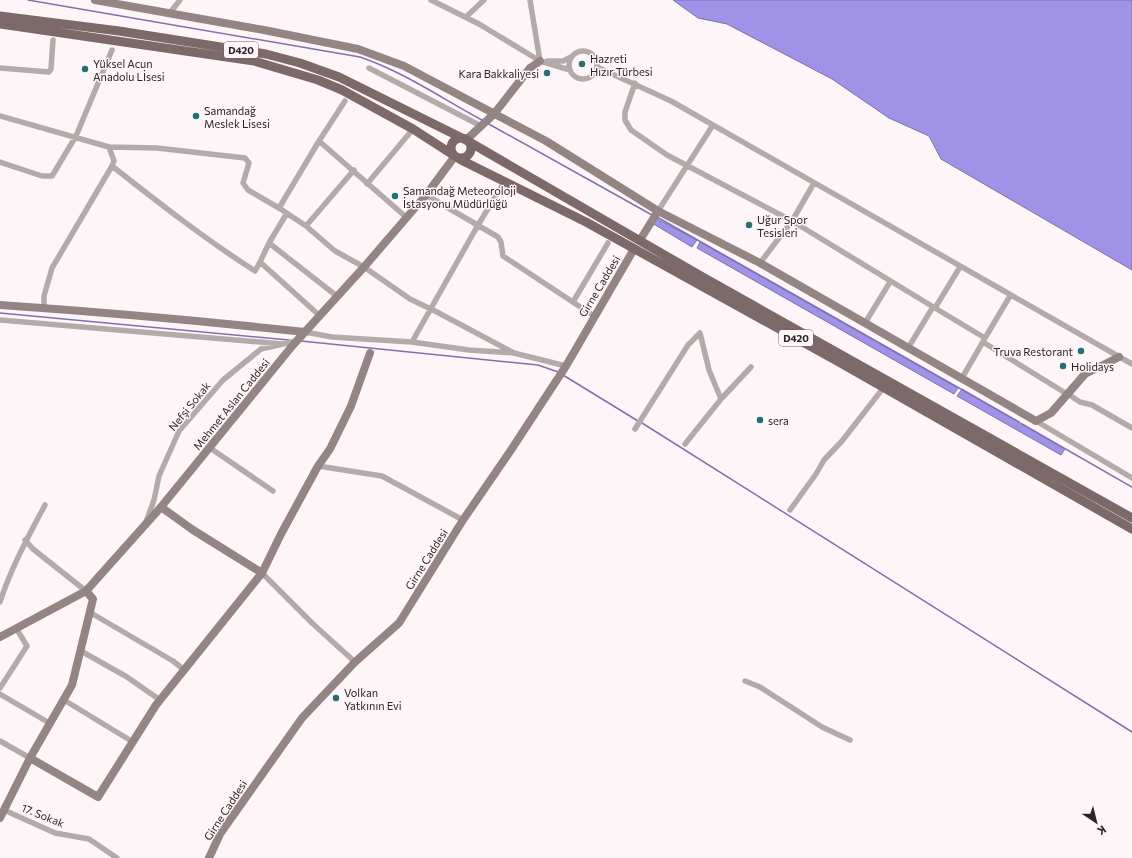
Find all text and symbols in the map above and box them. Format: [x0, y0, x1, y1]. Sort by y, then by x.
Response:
road number: D420 [224, 42, 258, 58]
place label: Hazreti Hızır Türbesi [590, 52, 653, 78]
place label: Yüksel Acun Anadolu Lİsesi [93, 57, 165, 83]
marker: Hazreti Hızır Türbesi [577, 59, 587, 69]
marker: Yüksel Acun Anadolu Lİsesi [80, 64, 90, 74]
place label: Kara Bakkaliyesi [458, 67, 539, 80]
marker: Kara Bakkaliyesi [542, 68, 552, 78]
place label: Samandağ Meslek Lisesi [204, 104, 270, 130]
marker: Samandağ Meslek Lisesi [191, 111, 201, 121]
place label: Samandağ Meteoroloji İstasyonu Müdürlüğü [403, 184, 516, 210]
marker: Samandağ Meteoroloji İstasyonu Müdürlüğü [390, 191, 400, 201]
place label: Uğur Spor Tesisleri [757, 213, 808, 239]
marker: Uğur Spor Tesisleri [744, 220, 754, 230]
street label: Girne Caddesi [576, 253, 622, 319]
road number: D420 [779, 330, 813, 346]
place label: Truva Restorant [993, 345, 1073, 358]
marker: Truva Restorant [1076, 346, 1086, 356]
street label: Mehmet Aslan Caddesi [190, 356, 272, 452]
place label: Holidays [1071, 360, 1114, 373]
marker: Holidays [1058, 361, 1068, 371]
street label: Nefşi Sokak [165, 379, 213, 433]
place label: sera [768, 414, 789, 427]
marker: sera [755, 415, 765, 425]
street label: Girne Caddesi [402, 526, 450, 592]
place label: Volkan Yatkının Evi [344, 686, 402, 712]
marker: Volkan Yatkının Evi [331, 693, 341, 703]
street label: Girne Caddesi [201, 777, 249, 843]
street label: 17. Sokak [20, 801, 66, 829]
north arrow [1076, 802, 1116, 842]
text: K [1095, 823, 1109, 838]

